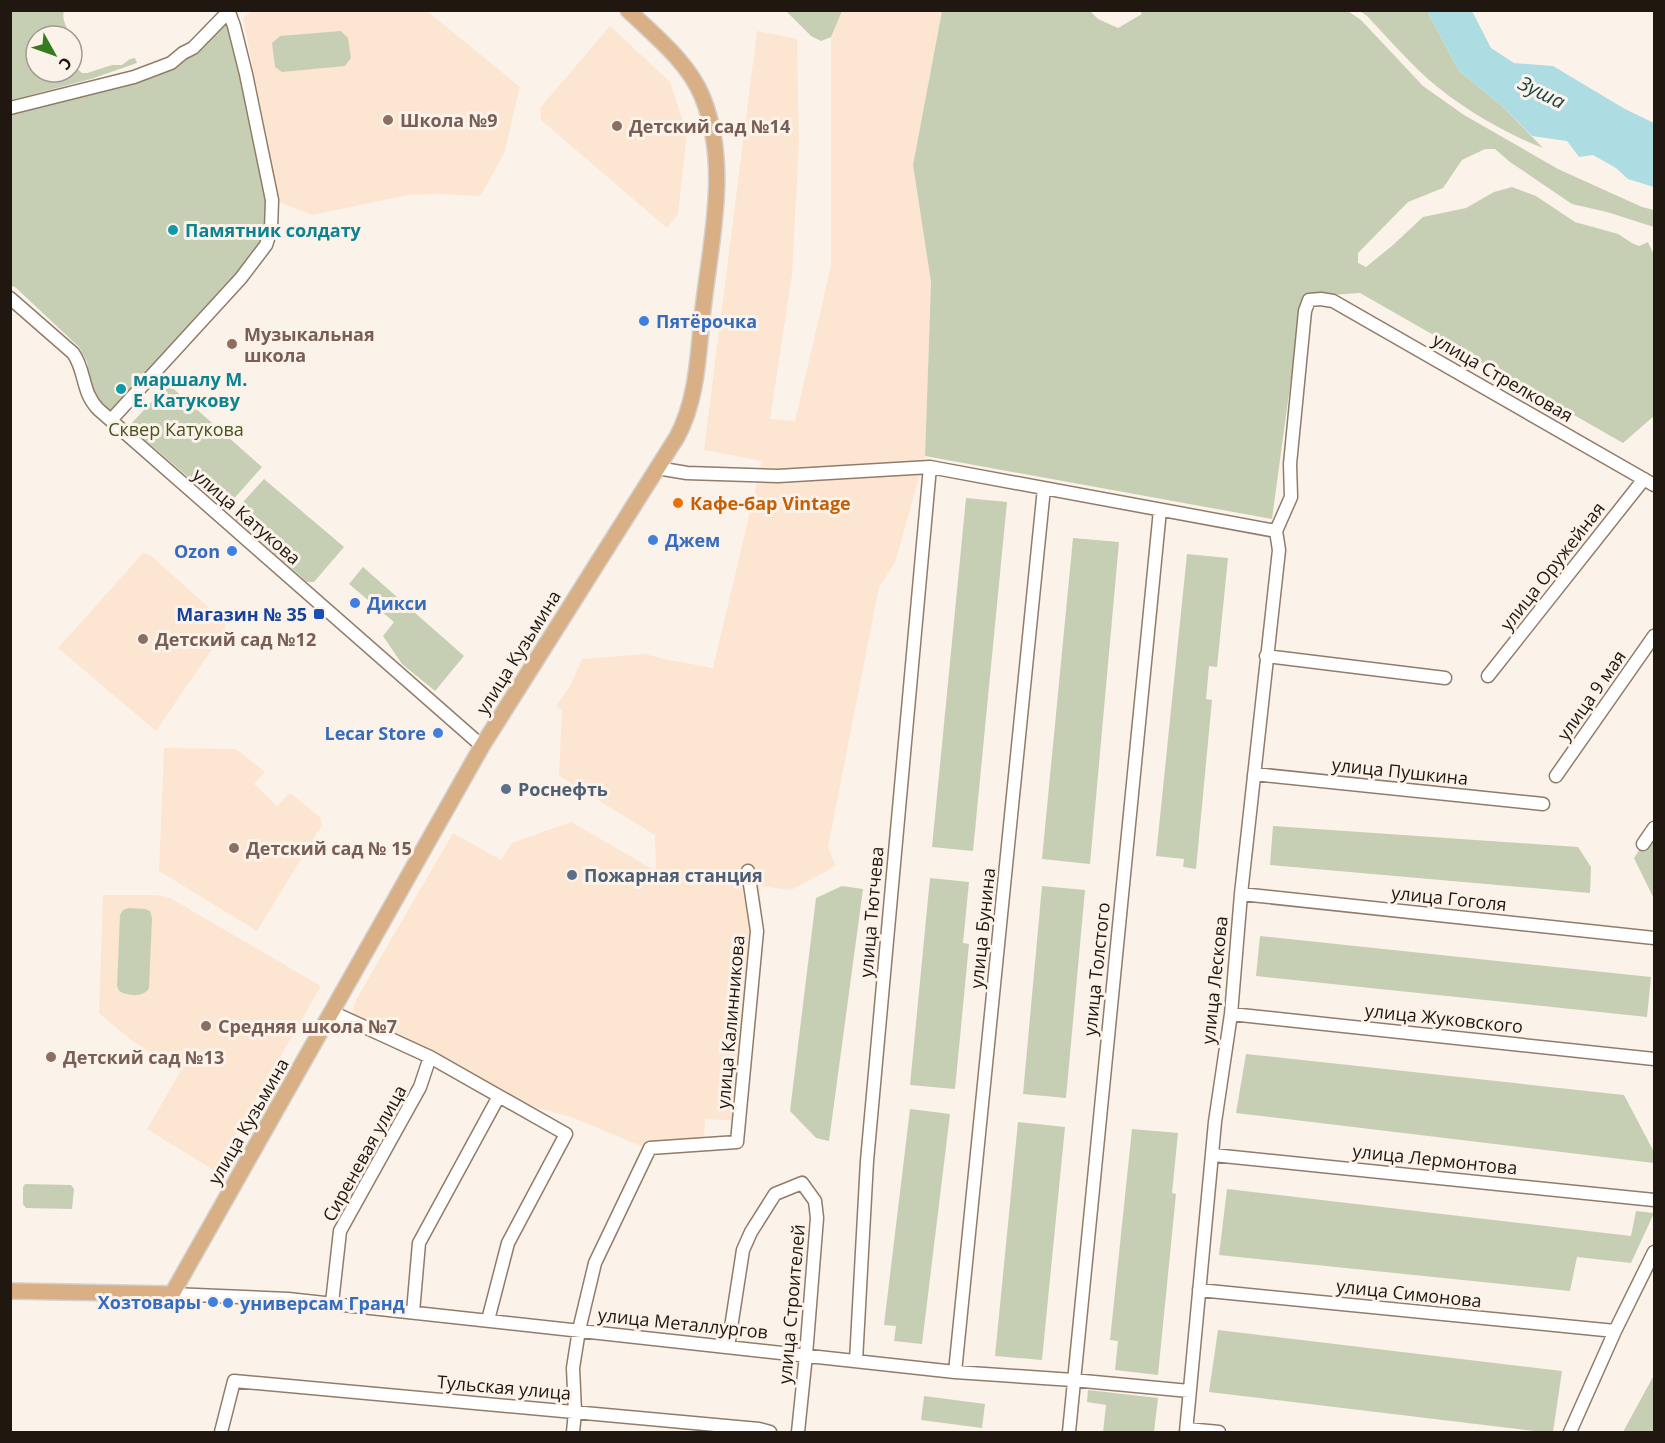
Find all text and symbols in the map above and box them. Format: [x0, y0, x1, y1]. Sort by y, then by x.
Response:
north arrow [24, 24, 84, 84]
text: С [54, 53, 77, 75]
water label: Зуша [1513, 69, 1570, 115]
place label: Школа №9 [400, 108, 498, 132]
marker: Школа №9 [381, 113, 395, 127]
place label: Детский сад №14 [629, 114, 790, 138]
marker: Детский сад №14 [610, 119, 624, 133]
place label: Памятник солдату [185, 218, 362, 242]
marker: Памятник солдату [166, 223, 180, 237]
place label: Пятёрочка [656, 309, 757, 333]
marker: Пятёрочка [637, 314, 651, 328]
place label: Музыкальная школа [244, 322, 375, 367]
street label: улица Стрелковая [1428, 327, 1578, 427]
marker: Музыкальная школа [225, 337, 239, 351]
place label: маршалу М. Е. Катукову [133, 367, 247, 412]
marker: маршалу М. Е. Катукову [114, 382, 128, 396]
park label: Сквер Катукова [108, 417, 244, 441]
street label: улица Катукова [188, 462, 306, 570]
place label: Кафе-бар Vintage [690, 491, 851, 515]
marker: Кафе-бар Vintage [671, 496, 685, 510]
street label: улица Оружейная [1494, 497, 1610, 635]
place label: Джем [665, 528, 720, 552]
marker: Джем [646, 533, 660, 547]
place label: Ozon [174, 539, 220, 563]
marker: Ozon [225, 544, 239, 558]
street label: улица Кузьмина [470, 585, 566, 719]
place label: Дикси [367, 591, 427, 615]
marker: Дикси [348, 596, 362, 610]
place label: Магазин № 35 [176, 602, 307, 626]
marker: Магазин № 35 [312, 607, 326, 621]
place label: Детский сад №12 [155, 627, 316, 651]
marker: Детский сад №12 [136, 632, 150, 646]
street label: улица 9 мая [1551, 645, 1631, 745]
place label: Lecar Store [325, 721, 426, 745]
marker: Lecar Store [431, 726, 445, 740]
street label: улица Пушкина [1331, 752, 1469, 790]
place label: Роснефть [518, 777, 608, 801]
marker: Роснефть [499, 782, 513, 796]
place label: Детский сад № 15 [246, 836, 412, 860]
marker: Детский сад № 15 [227, 841, 241, 855]
street label: улица Тютчева [853, 846, 889, 978]
place label: Пожарная станция [584, 863, 763, 887]
street label: улица Бунина [964, 867, 1000, 989]
marker: Пожарная станция [565, 868, 579, 882]
street label: улица Гоголя [1390, 880, 1508, 916]
street label: улица Толстого [1077, 901, 1115, 1037]
street label: улица Лескова [1195, 915, 1233, 1045]
street label: улица Калинникова [710, 934, 750, 1110]
street label: улица Жуковского [1364, 998, 1524, 1038]
place label: Средняя школа №7 [218, 1014, 397, 1038]
marker: Средняя школа №7 [199, 1019, 213, 1033]
place label: Детский сад №13 [63, 1045, 224, 1069]
marker: Детский сад №13 [44, 1050, 58, 1064]
street label: улица Кузьмина [202, 1053, 294, 1189]
street label: Сиреневая улица [317, 1081, 411, 1225]
street label: улица Лермонтова [1351, 1138, 1519, 1180]
street label: улица Строителей [772, 1223, 810, 1385]
street label: улица Симонова [1335, 1273, 1483, 1313]
place label: Хозтовары [98, 1290, 201, 1314]
place label: универсам Гранд [240, 1291, 405, 1315]
marker: Хозтовары [206, 1295, 220, 1309]
marker: универсам Гранд [221, 1296, 235, 1310]
street label: улица Металлургов [597, 1302, 769, 1344]
street label: Тульская улица [436, 1369, 572, 1405]

